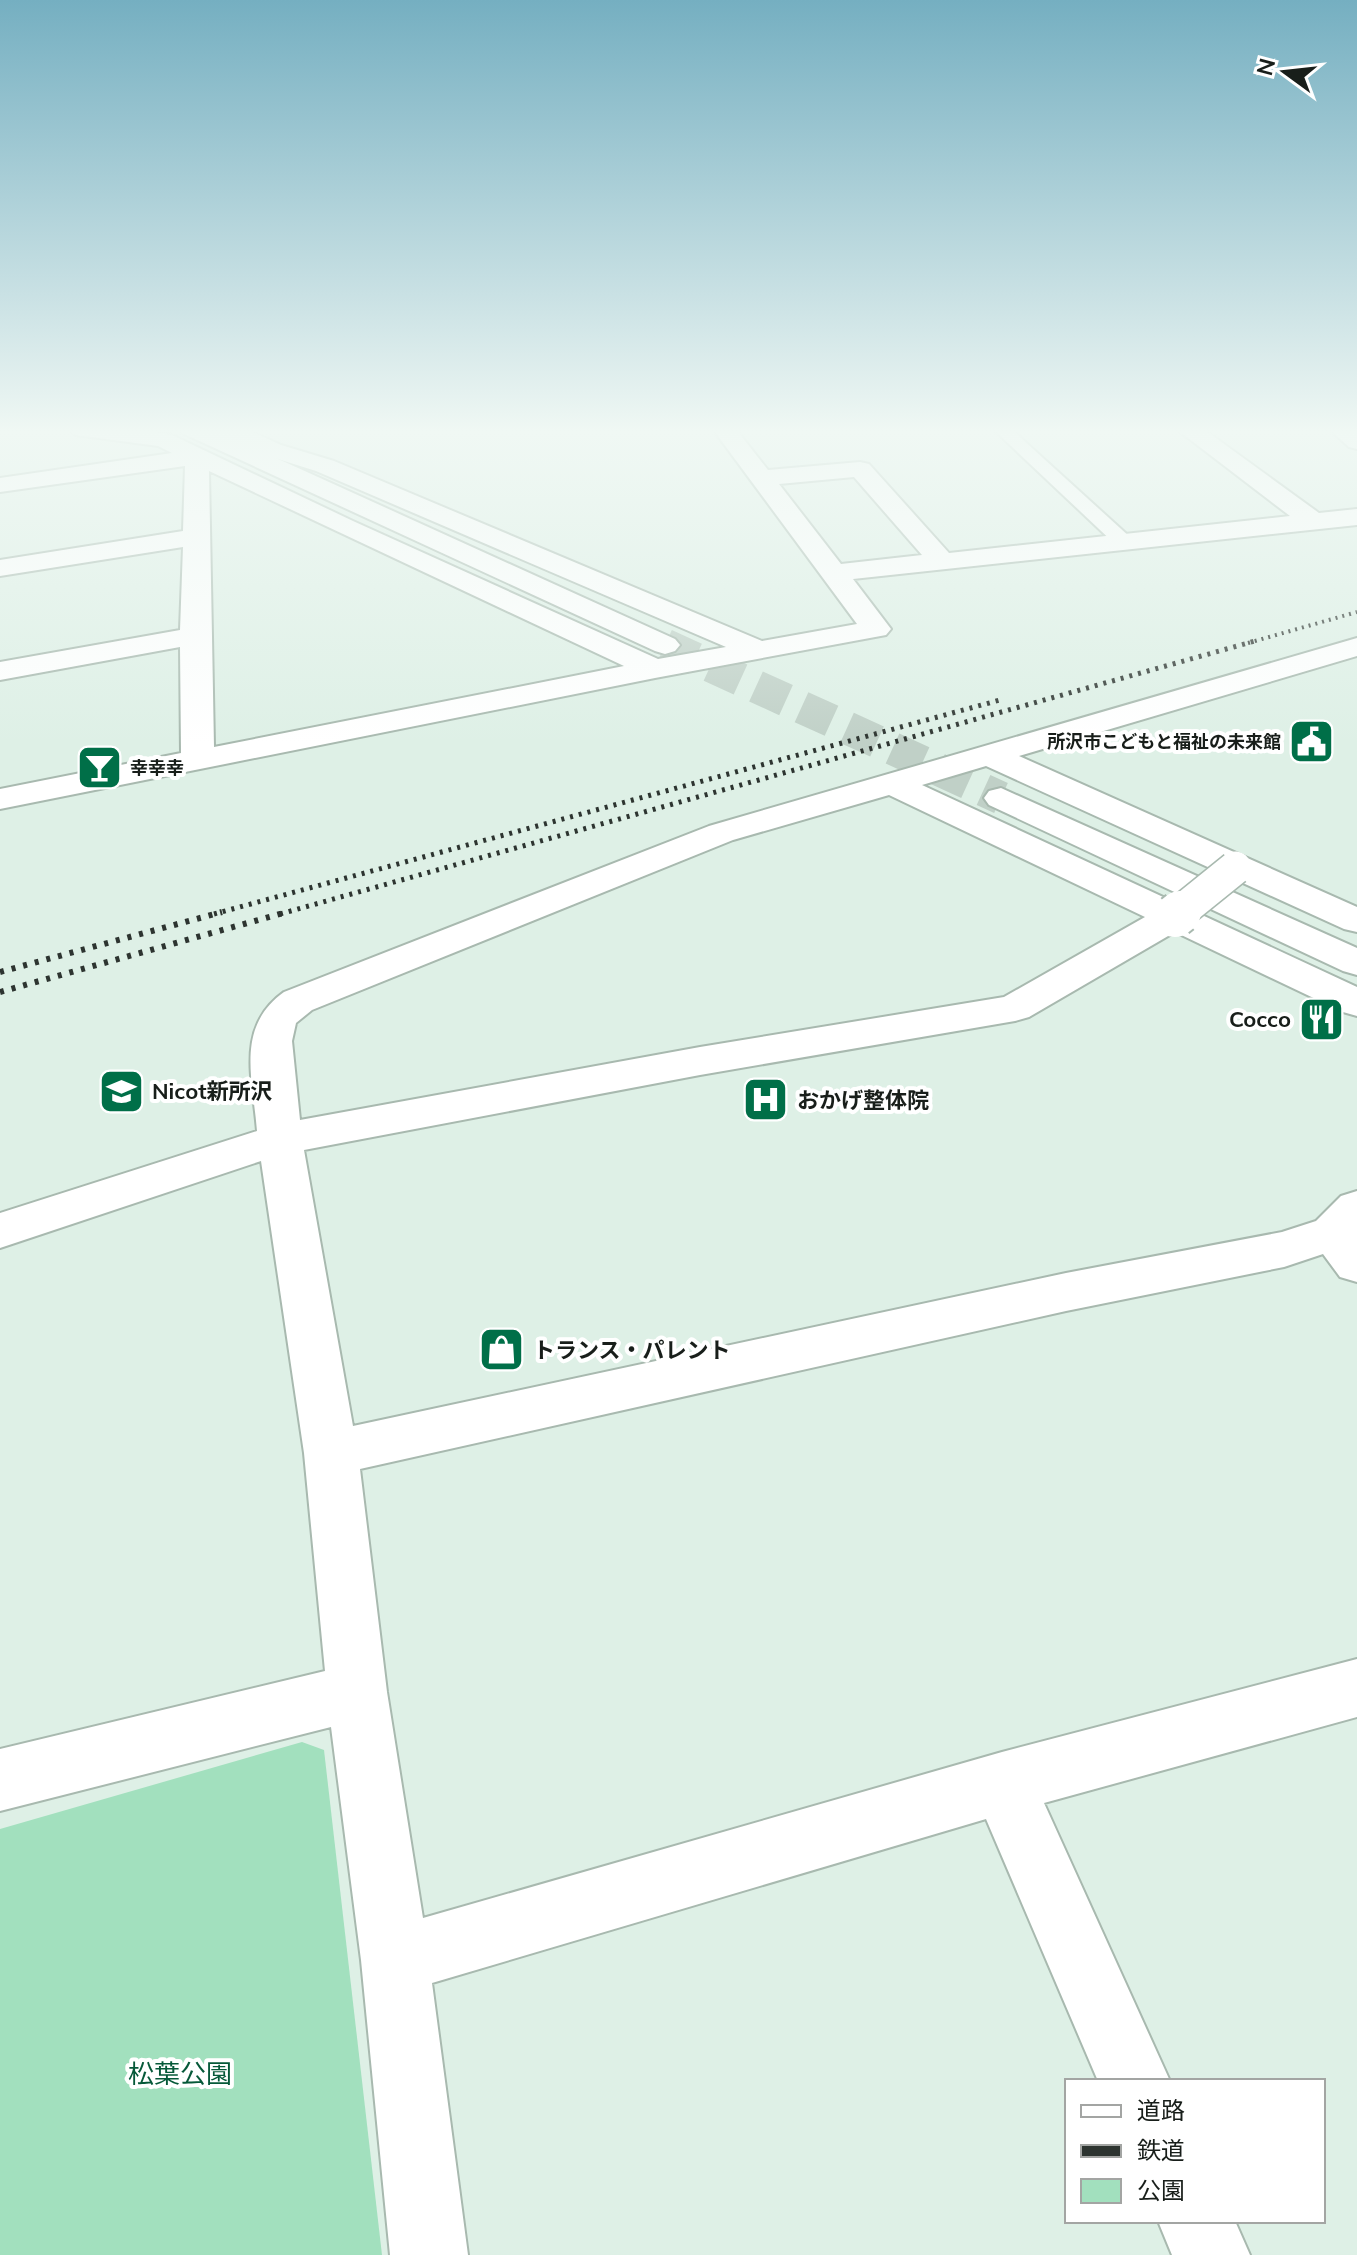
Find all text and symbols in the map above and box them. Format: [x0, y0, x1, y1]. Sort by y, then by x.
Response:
north arrow [1245, 32, 1325, 112]
text: N [1250, 55, 1281, 78]
public building icon: 所沢市こどもと福祉の未来館 [1288, 718, 1336, 766]
place label: 所沢市こどもと福祉の未来館 [1047, 730, 1281, 753]
bar icon: 幸幸幸 [75, 744, 123, 792]
place label: 幸幸幸 [130, 756, 184, 779]
restaurant icon: Cocco [1298, 995, 1346, 1043]
place label: Cocco [1229, 1005, 1291, 1033]
school or university icon: Nicot新所沢 [97, 1067, 145, 1115]
hospital icon: おかげ整体院 [742, 1076, 790, 1124]
place label: Nicot新所沢 [152, 1077, 272, 1105]
place label: おかげ整体院 [797, 1086, 929, 1114]
shop icon: トランス・パレント [478, 1326, 526, 1374]
place label: トランス・パレント [533, 1336, 731, 1364]
park label: 松葉公園 [128, 2057, 232, 2090]
legend [1065, 2079, 1325, 2223]
text: 道路 [1137, 2095, 1185, 2125]
text: 鉄道 [1137, 2135, 1185, 2165]
text: 公園 [1137, 2175, 1185, 2205]

